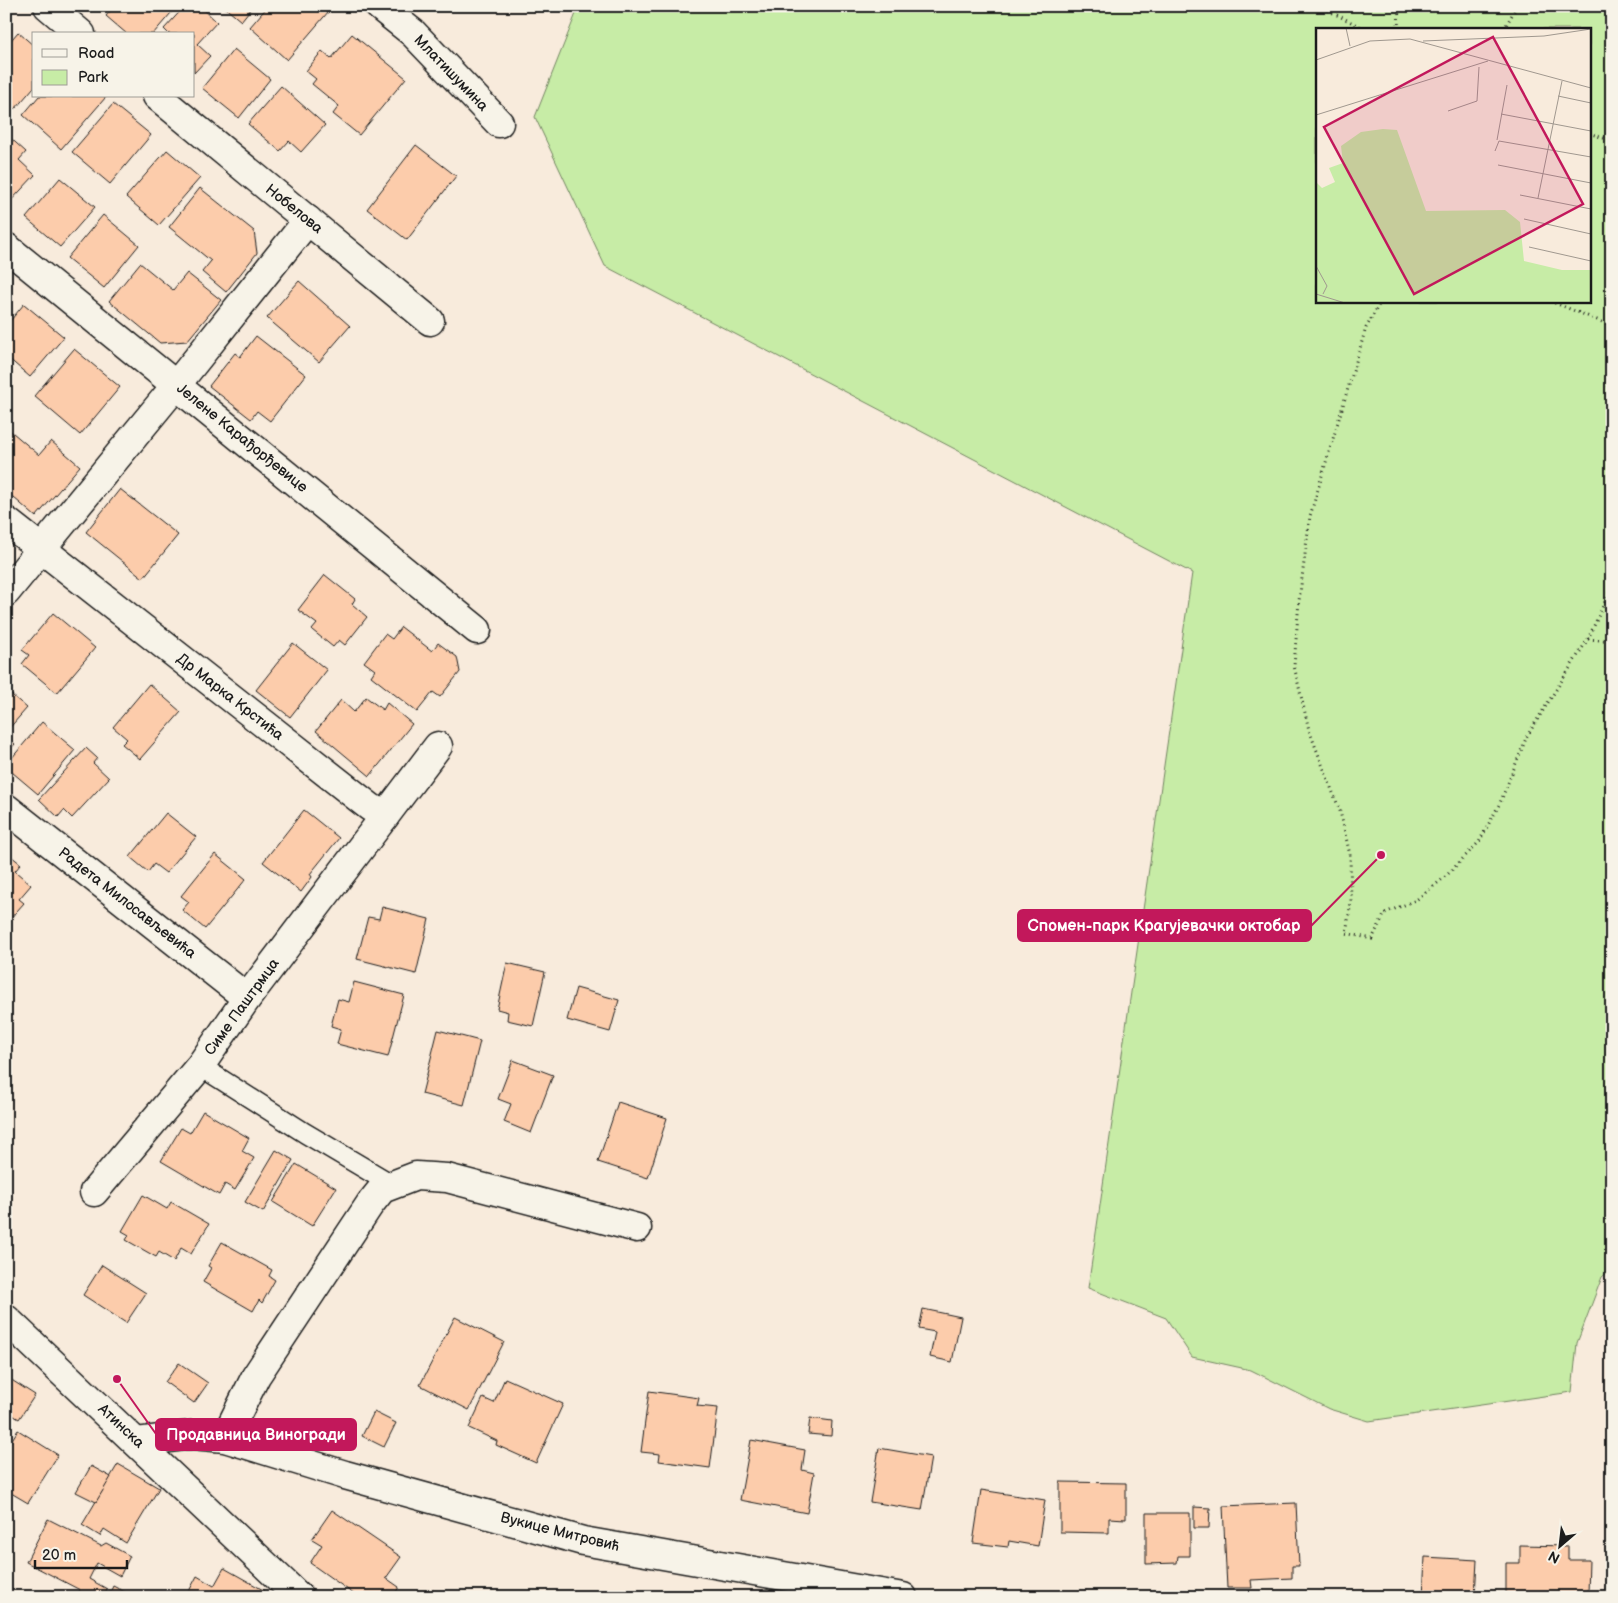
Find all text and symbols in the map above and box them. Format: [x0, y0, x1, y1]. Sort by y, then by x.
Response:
inset map [1316, 28, 1590, 302]
street label: Млатишумина [410, 31, 492, 115]
legend [32, 32, 195, 98]
text: Road [78, 44, 114, 63]
text: Park [78, 68, 109, 87]
street label: Нобелова [261, 180, 327, 238]
street label: Јелене Карађорђевице [173, 379, 311, 497]
street label: Др Марка Крстића [173, 649, 287, 745]
street label: Радета Милосављевића [54, 843, 200, 963]
callout: Спомен-парк Крагујевачки октобар [1018, 910, 1311, 941]
text: Спомен-парк Крагујевачки октобар [1028, 917, 1301, 936]
street label: Симе Паштрмца [200, 955, 284, 1059]
street label: Атинска [93, 1399, 148, 1452]
callout: Продавница Виногради [156, 1419, 356, 1450]
text: Продавница Виногради [166, 1426, 346, 1445]
street label: Вукице Митровић [499, 1508, 621, 1556]
north arrow [1536, 1520, 1586, 1570]
scale bar [35, 1538, 128, 1570]
text: 20 m [42, 1546, 76, 1565]
text: N [1545, 1547, 1563, 1567]

